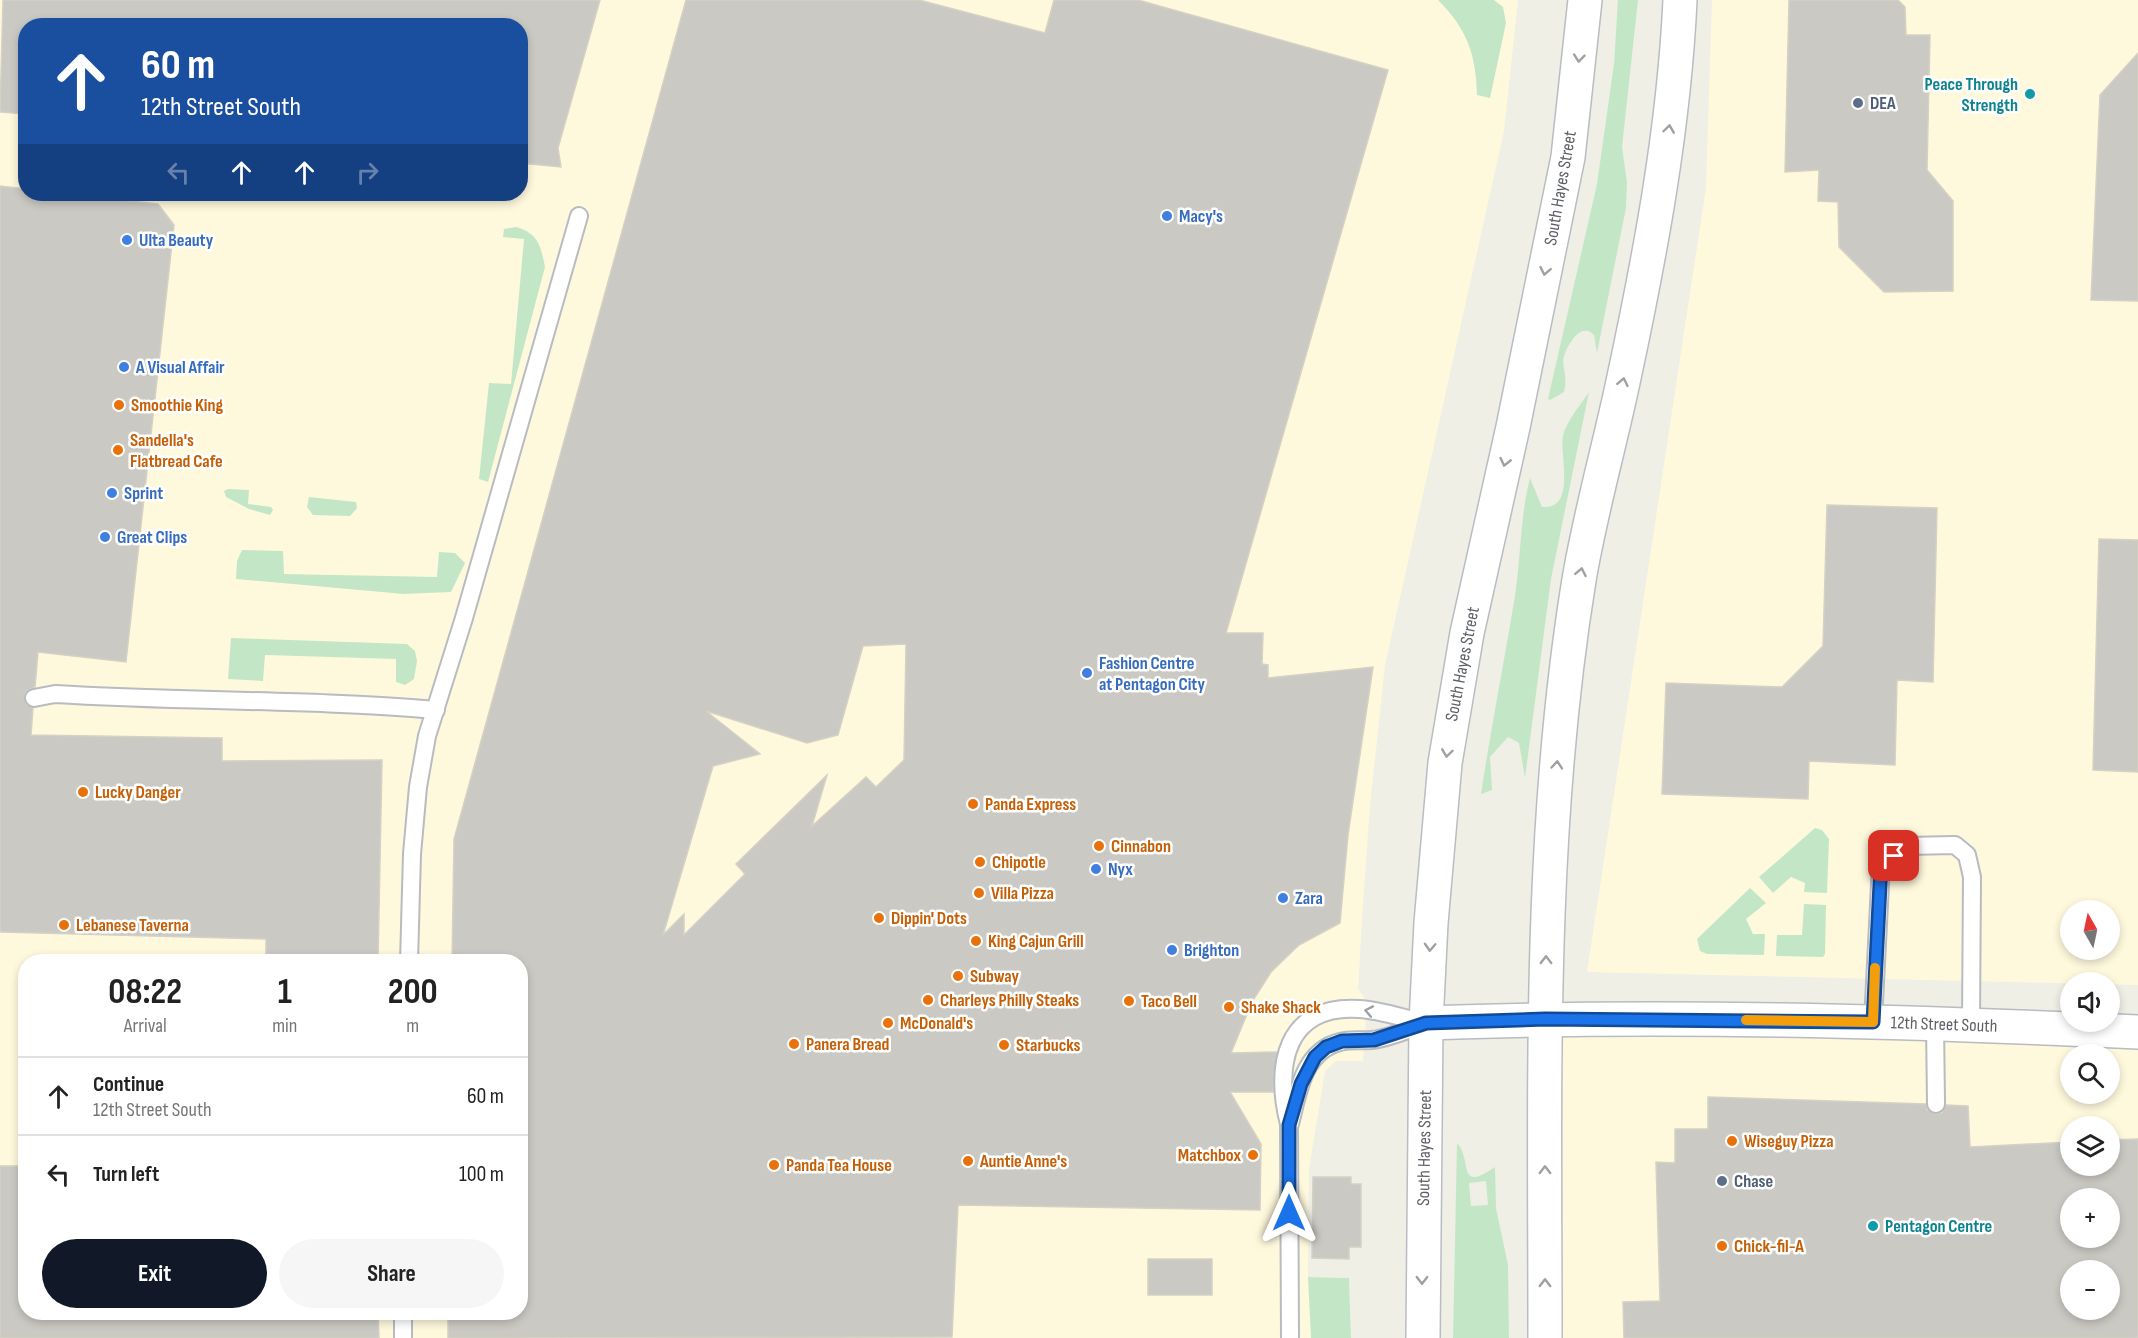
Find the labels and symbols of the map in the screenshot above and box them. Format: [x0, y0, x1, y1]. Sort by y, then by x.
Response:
one-way arrow [1573, 54, 1585, 63]
place label: Peace Through Strength [1924, 74, 2018, 116]
marker: Peace Through Strength [2023, 87, 2037, 101]
place label: DEA [1870, 93, 1896, 114]
marker: DEA [1851, 96, 1865, 110]
one-way arrow [1662, 124, 1674, 133]
street label: South Hayes Street [1540, 129, 1581, 247]
place label: Macy's [1179, 206, 1223, 227]
marker: Macy's [1160, 209, 1174, 223]
place label: Ulta Beauty [139, 230, 214, 251]
marker: Ulta Beauty [120, 233, 134, 247]
one-way arrow [1539, 266, 1552, 276]
place label: A Visual Affair [135, 357, 225, 378]
marker: A Visual Affair [117, 360, 131, 374]
one-way arrow [1616, 377, 1629, 387]
place label: Smoothie King [131, 395, 223, 416]
marker: Smoothie King [112, 398, 126, 412]
place label: Sandella's Flatbread Cafe [130, 430, 223, 472]
marker: Sandella's Flatbread Cafe [111, 443, 125, 457]
one-way arrow [1500, 457, 1513, 467]
place label: Sprint [124, 483, 163, 504]
marker: Sprint [105, 486, 119, 500]
place label: Great Clips [117, 527, 187, 548]
marker: Great Clips [98, 530, 112, 544]
one-way arrow [1574, 567, 1587, 577]
street label: South Hayes Street [1441, 605, 1484, 723]
place label: Fashion Centre at Pentagon City [1099, 653, 1205, 695]
marker: Fashion Centre at Pentagon City [1080, 666, 1094, 680]
one-way arrow [1441, 749, 1453, 758]
one-way arrow [1550, 761, 1563, 770]
place label: Lucky Danger [95, 782, 181, 803]
marker: Lucky Danger [76, 785, 90, 799]
place label: Panda Express [985, 794, 1076, 815]
marker: Panda Express [966, 797, 980, 811]
pin [1868, 830, 1919, 881]
place label: Cinnabon [1111, 836, 1171, 857]
marker: Cinnabon [1092, 839, 1106, 853]
place label: Chipotle [992, 852, 1046, 873]
marker: Chipotle [973, 855, 987, 869]
place label: Nyx [1108, 859, 1133, 880]
marker: Nyx [1089, 862, 1103, 876]
place label: Villa Pizza [991, 883, 1054, 904]
marker: Villa Pizza [972, 886, 986, 900]
place label: Zara [1295, 888, 1323, 909]
marker: Zara [1276, 891, 1290, 905]
north arrow [2060, 900, 2120, 960]
place label: Dippin' Dots [891, 908, 967, 929]
marker: Dippin' Dots [872, 911, 886, 925]
place label: Lebanese Taverna [76, 915, 189, 936]
marker: Lebanese Taverna [57, 918, 71, 932]
place label: King Cajun Grill [988, 931, 1084, 952]
marker: King Cajun Grill [969, 934, 983, 948]
place label: Brighton [1184, 940, 1239, 961]
marker: Brighton [1165, 943, 1179, 957]
one-way arrow [1424, 943, 1437, 952]
one-way arrow [1540, 956, 1552, 965]
place label: Subway [970, 966, 1020, 987]
marker: Subway [951, 969, 965, 983]
place label: Charleys Philly Steaks [940, 990, 1079, 1011]
place label: Taco Bell [1141, 991, 1197, 1012]
marker: Charleys Philly Steaks [921, 993, 935, 1007]
marker: Taco Bell [1122, 994, 1136, 1008]
place label: Shake Shack [1241, 997, 1321, 1018]
marker: Shake Shack [1222, 1000, 1236, 1014]
one-way arrow [1365, 1005, 1375, 1018]
street label: 12th Street South [1890, 1012, 1998, 1037]
place label: McDonald's [900, 1013, 973, 1034]
marker: McDonald's [881, 1016, 895, 1030]
place label: Panera Bread [806, 1034, 890, 1055]
place label: Starbucks [1016, 1035, 1081, 1056]
marker: Panera Bread [787, 1037, 801, 1051]
marker: Starbucks [997, 1038, 1011, 1052]
street label: South Hayes Street [1413, 1089, 1436, 1206]
place label: Wiseguy Pizza [1744, 1131, 1834, 1152]
marker: Wiseguy Pizza [1725, 1134, 1739, 1148]
place label: Matchbox [1178, 1145, 1241, 1166]
marker: Matchbox [1246, 1148, 1260, 1162]
place label: Auntie Anne's [979, 1151, 1067, 1172]
marker: Auntie Anne's [961, 1154, 975, 1168]
place label: Panda Tea House [786, 1155, 892, 1176]
marker: Panda Tea House [767, 1158, 781, 1172]
one-way arrow [1539, 1165, 1551, 1174]
place label: Chase [1734, 1171, 1773, 1192]
marker: Chase [1715, 1174, 1729, 1188]
position arrow [1257, 1181, 1321, 1245]
place label: Pentagon Centre [1885, 1216, 1992, 1237]
marker: Pentagon Centre [1866, 1219, 1880, 1233]
place label: Chick-fil-A [1734, 1236, 1804, 1257]
marker: Chick-fil-A [1715, 1239, 1729, 1253]
one-way arrow [1416, 1275, 1429, 1284]
one-way arrow [1539, 1279, 1551, 1288]

